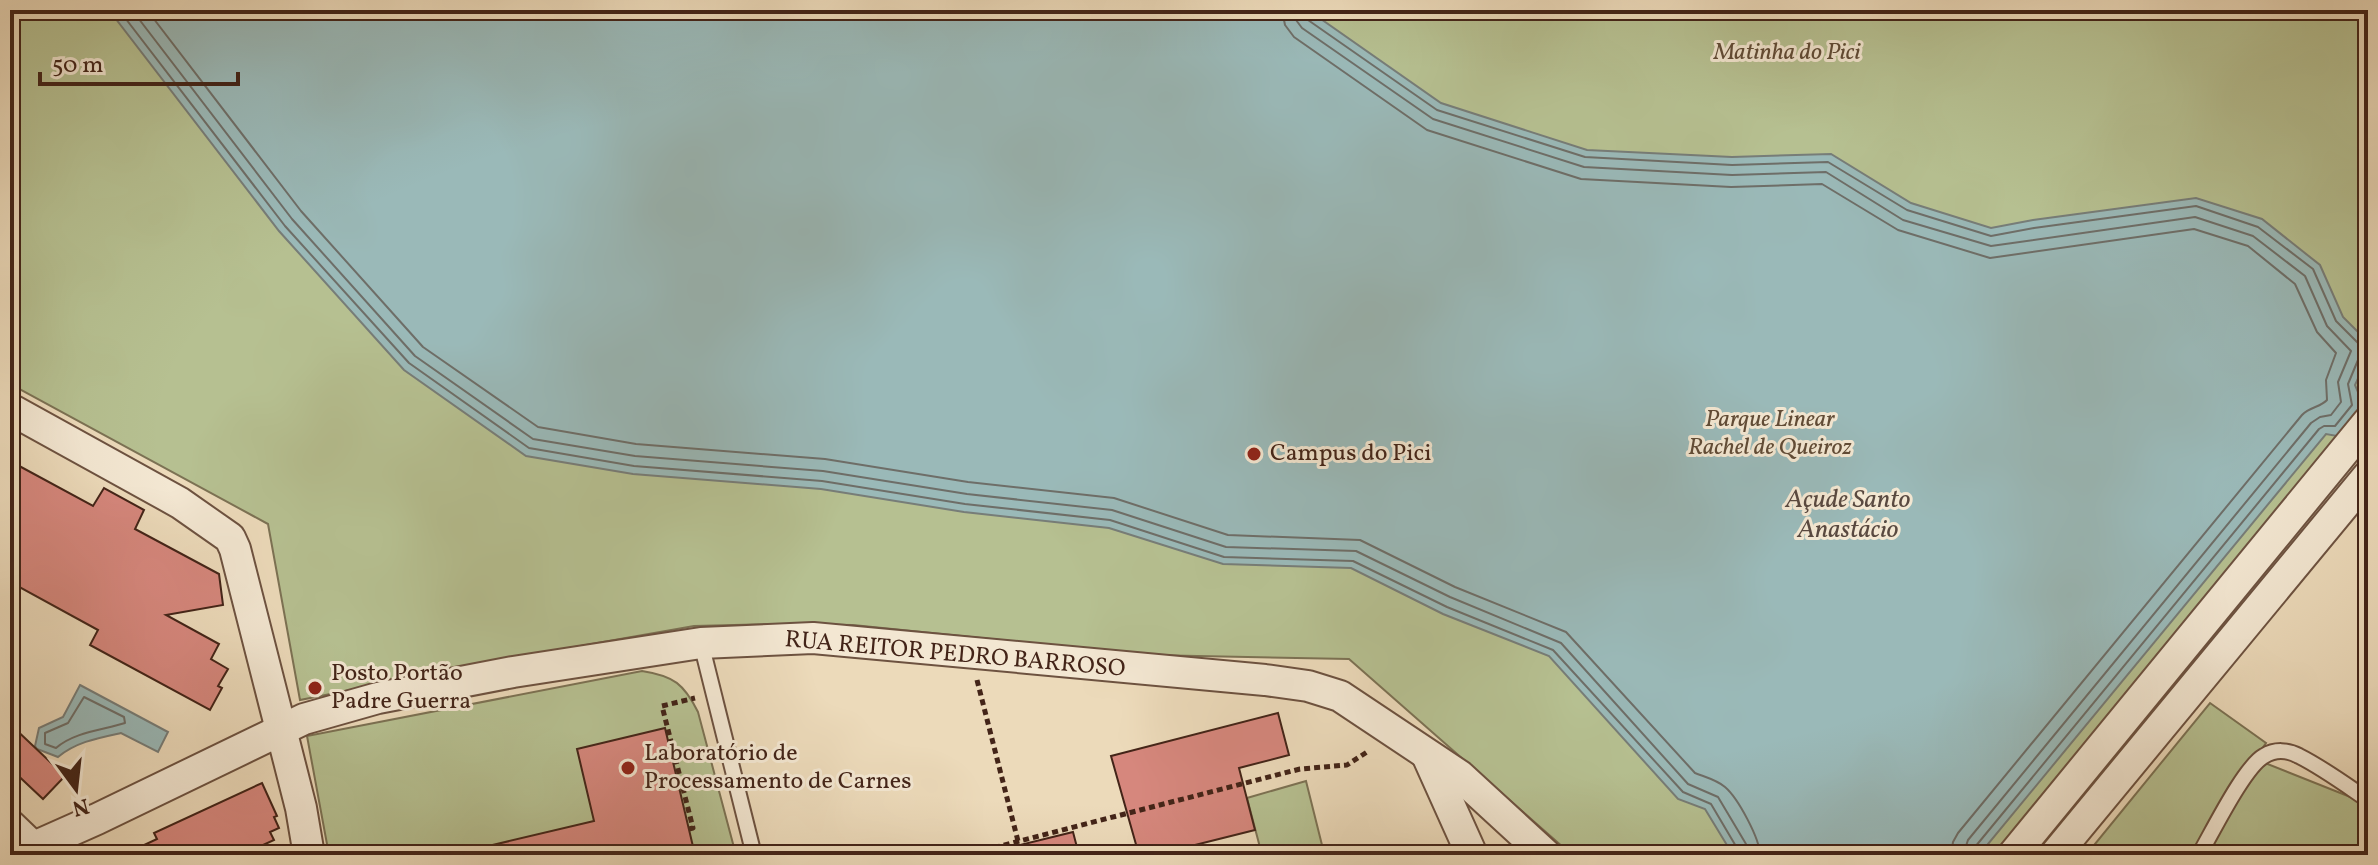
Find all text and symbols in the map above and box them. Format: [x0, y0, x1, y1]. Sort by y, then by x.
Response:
scale bar [40, 36, 238, 86]
park label: Matinha do Pici [1713, 36, 1861, 70]
text: 50 m [52, 49, 104, 83]
park label: Parque Linear Rachel de Queiroz [1688, 403, 1852, 465]
place label: Campus do Pici [1270, 437, 1431, 471]
marker: Campus do Pici [1245, 445, 1263, 463]
water label: Açude Santo Anastácio [1785, 482, 1911, 548]
street label: RUA REITOR PEDRO BARROSO [783, 623, 1127, 687]
place label: Posto Portão Padre Guerra [331, 657, 471, 719]
marker: Posto Portão Padre Guerra [306, 679, 324, 697]
place label: Laboratório de Processamento de Carnes [644, 737, 911, 799]
north arrow [36, 749, 116, 829]
marker: Laboratório de Processamento de Carnes [619, 759, 637, 777]
text: N [69, 789, 92, 823]

